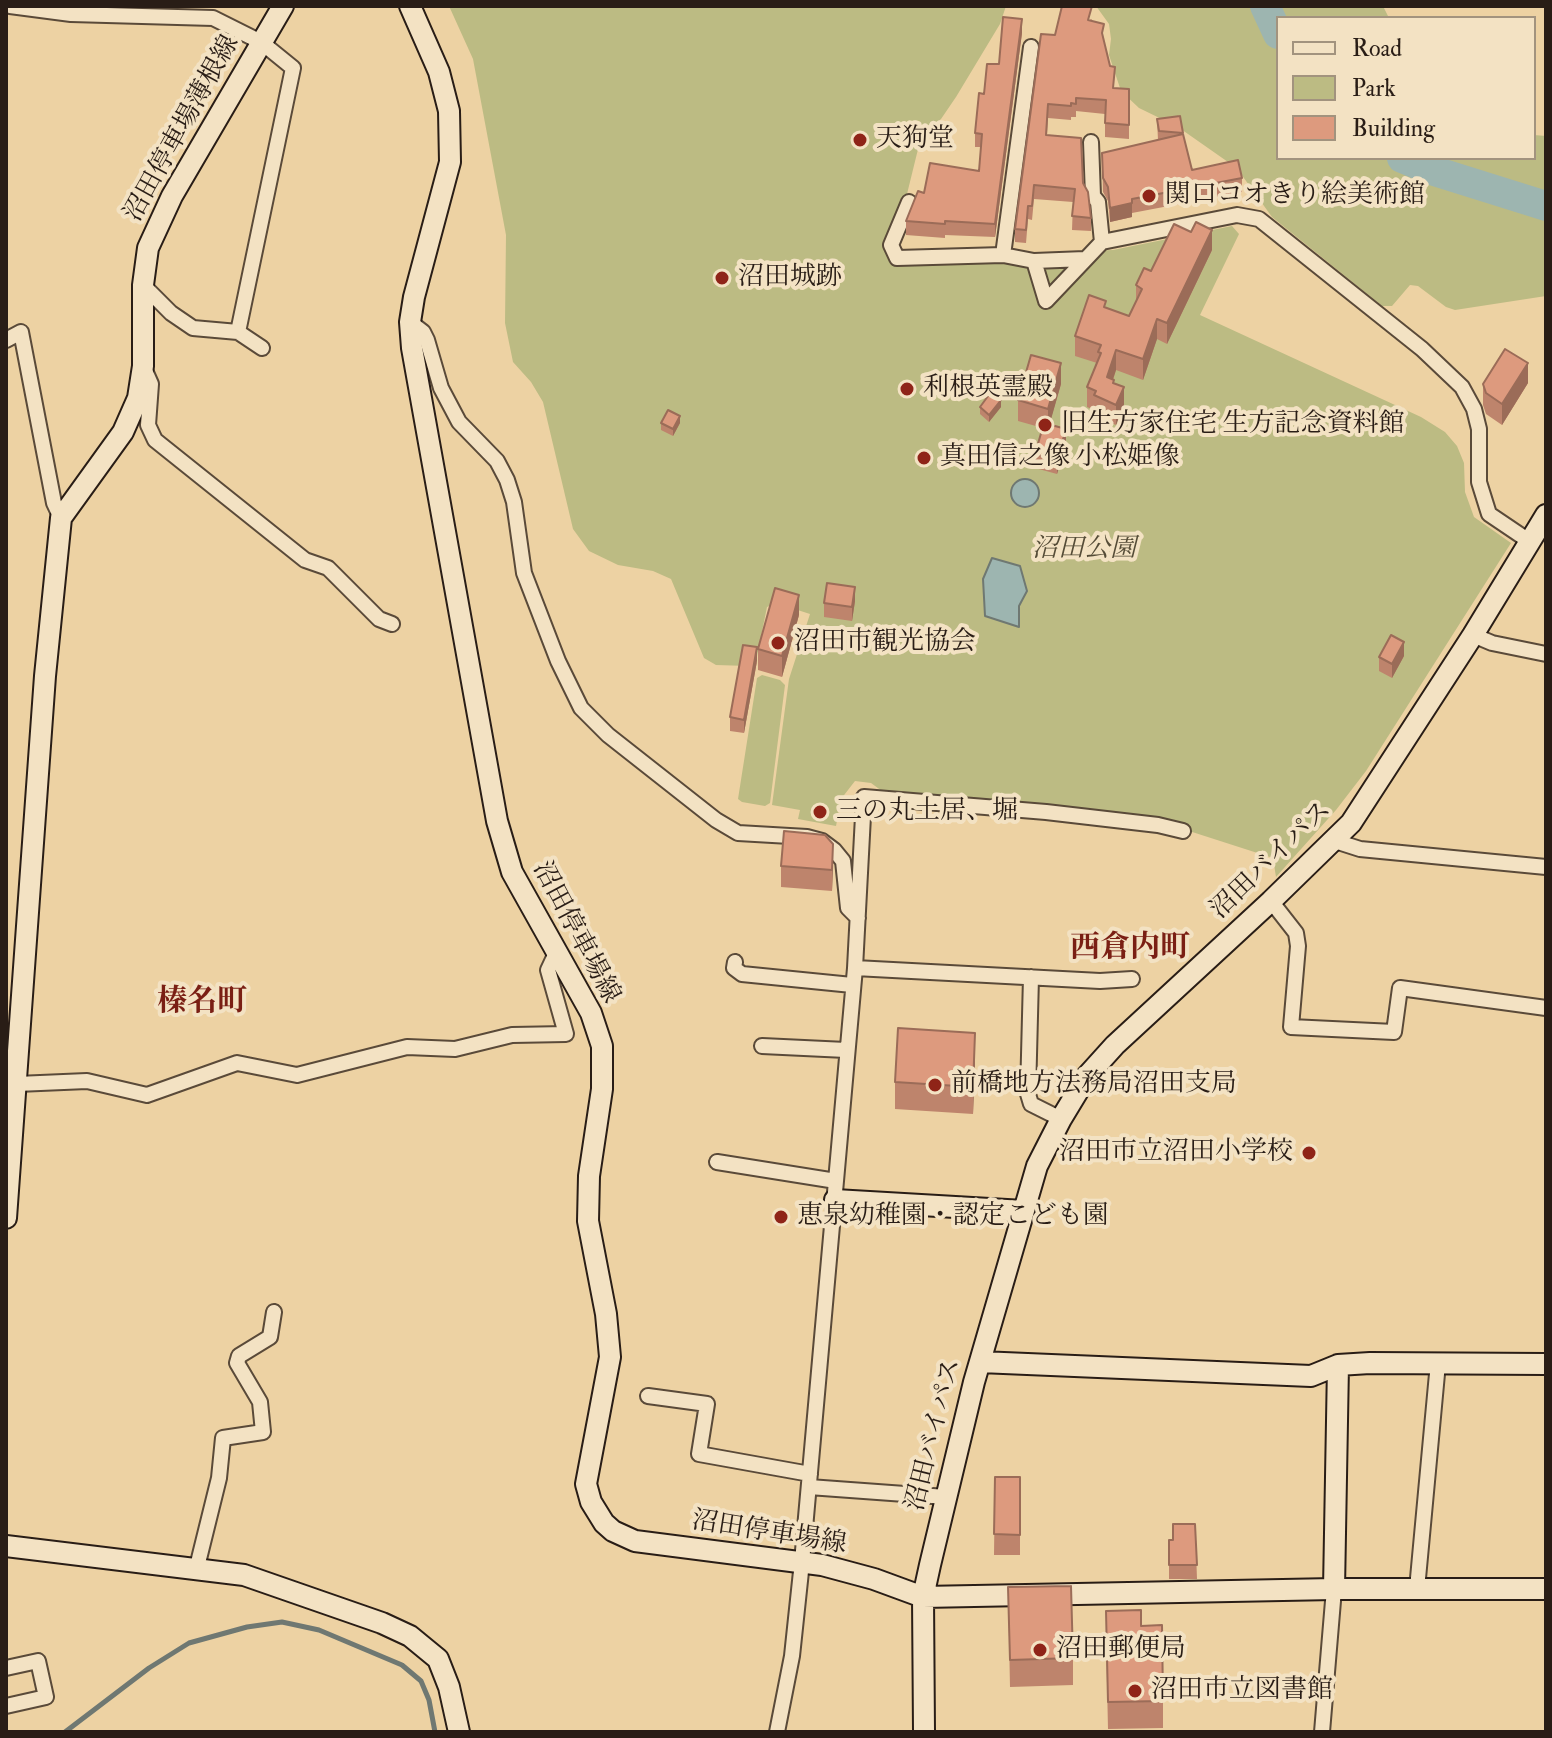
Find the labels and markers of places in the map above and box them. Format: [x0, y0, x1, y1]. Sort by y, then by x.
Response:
place label: 天狗堂 [876, 124, 954, 156]
marker: 天狗堂 [851, 131, 869, 149]
place label: 関口コオきり絵美術館 [1165, 180, 1425, 212]
marker: 関口コオきり絵美術館 [1140, 187, 1158, 205]
place label: 沼田城跡 [738, 262, 842, 294]
marker: 沼田城跡 [713, 269, 731, 287]
place label: 利根英霊殿 [923, 373, 1053, 405]
marker: 利根英霊殿 [898, 380, 916, 398]
place label: 旧生方家住宅 生方記念資料館 [1061, 409, 1404, 441]
marker: 旧生方家住宅 生方記念資料館 [1036, 416, 1054, 434]
place label: 真田信之像 小松姫像 [940, 442, 1179, 474]
marker: 真田信之像 小松姫像 [915, 449, 933, 467]
place label: 沼田市観光協会 [794, 627, 976, 659]
marker: 沼田市観光協会 [769, 634, 787, 652]
place label: 三の丸土居、堀 [836, 796, 1018, 828]
marker: 三の丸土居、堀 [811, 803, 829, 821]
place label: 前橋地方法務局沼田支局 [951, 1069, 1237, 1101]
marker: 前橋地方法務局沼田支局 [926, 1076, 944, 1094]
place label: 沼田市立沼田小学校 [1059, 1137, 1293, 1169]
marker: 沼田市立沼田小学校 [1300, 1144, 1318, 1162]
place label: 恵泉幼稚園・認定こども園 [797, 1201, 1109, 1233]
marker: 恵泉幼稚園・認定こども園 [772, 1208, 790, 1226]
place label: 沼田郵便局 [1056, 1634, 1186, 1666]
marker: 沼田郵便局 [1031, 1641, 1049, 1659]
place label: 沼田市立図書館 [1151, 1675, 1333, 1707]
marker: 沼田市立図書館 [1126, 1682, 1144, 1700]

